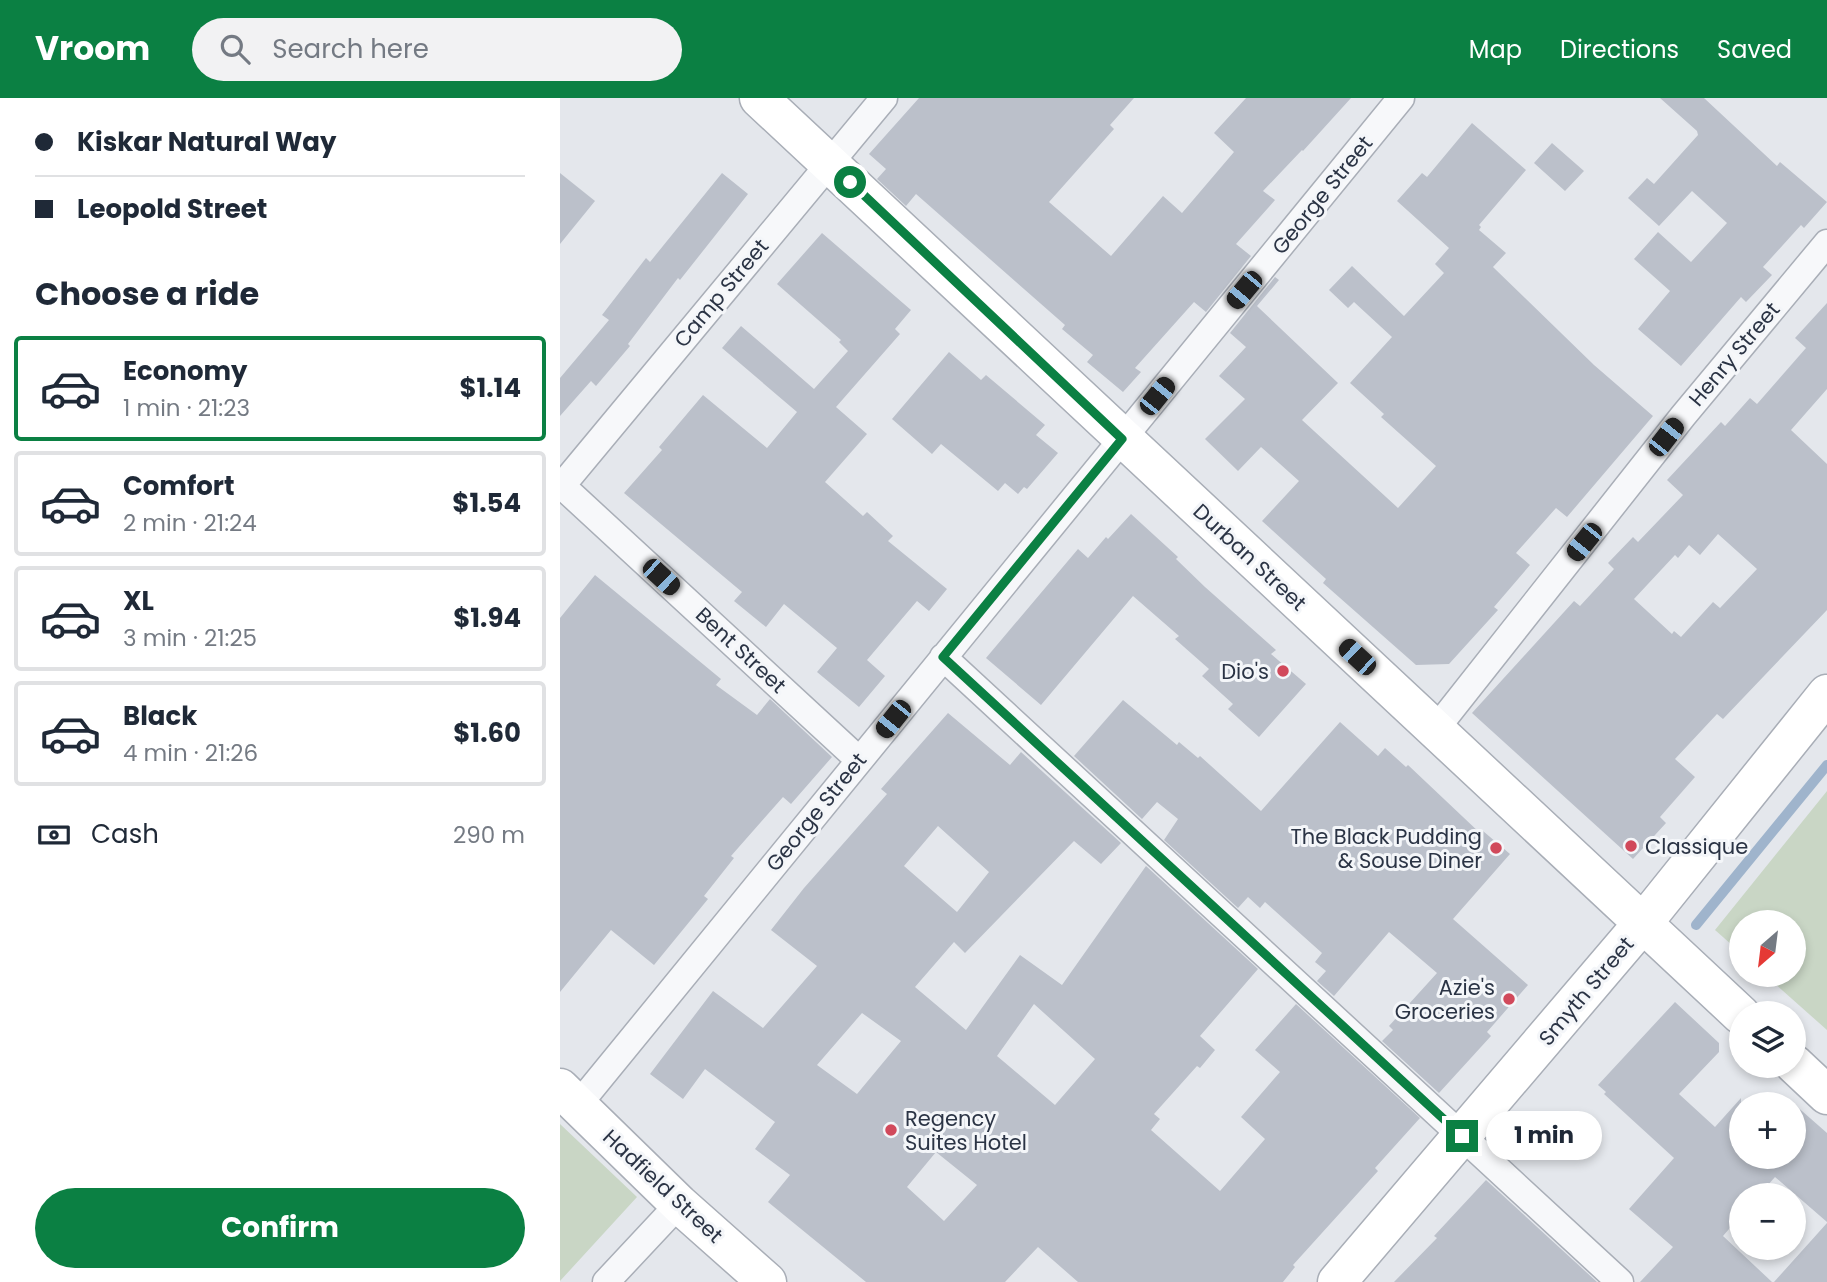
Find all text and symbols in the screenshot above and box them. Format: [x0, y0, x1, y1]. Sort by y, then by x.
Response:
search box [192, 18, 682, 81]
text: Vroom [35, 25, 150, 72]
icon: search [216, 30, 254, 68]
text: Search here [272, 31, 429, 67]
text: Map [1469, 33, 1522, 66]
text: Directions [1560, 33, 1679, 66]
text: Saved [1717, 33, 1792, 66]
text: Kiskar Natural Way [77, 124, 336, 160]
street label: George Street [1265, 130, 1379, 260]
route start [834, 166, 866, 198]
text: Leopold Street [77, 191, 267, 227]
street label: Camp Street [667, 233, 775, 353]
car [1223, 267, 1266, 313]
text: Choose a ride [35, 271, 259, 316]
street label: Henry Street [1682, 296, 1786, 412]
text: Economy [123, 353, 247, 389]
icon: car [39, 357, 102, 420]
text: $1.14 [459, 370, 521, 406]
car [1136, 373, 1179, 419]
text: 1 min · 21:23 [123, 392, 250, 424]
car [1645, 414, 1688, 460]
text: Comfort [123, 468, 235, 504]
icon: car [39, 472, 102, 535]
text: $1.54 [452, 485, 521, 521]
street label: Durban Street [1187, 497, 1313, 617]
text: 2 min · 21:24 [123, 507, 257, 539]
car [1563, 519, 1606, 565]
car [639, 555, 684, 599]
text: XL [123, 583, 154, 619]
icon: car [39, 587, 102, 650]
text: $1.94 [453, 600, 521, 636]
street label: Bent Street [689, 600, 793, 700]
text: 3 min · 21:25 [123, 622, 257, 654]
car [1335, 635, 1380, 679]
place label: Dio's [1221, 657, 1269, 686]
marker: Dio's [1275, 663, 1291, 679]
car [872, 696, 915, 742]
text: Black [123, 698, 197, 734]
icon: car [39, 702, 102, 765]
text: $1.60 [453, 715, 521, 751]
text: 4 min · 21:26 [123, 737, 258, 769]
street label: George Street [759, 747, 873, 877]
icon: cash [35, 816, 73, 854]
text: Cash [91, 816, 159, 852]
text: 290 m [453, 819, 525, 851]
place label: The Black Pudding & Souse Diner [1290, 822, 1482, 875]
place label: Classique [1645, 832, 1748, 861]
marker: Classique [1623, 838, 1639, 854]
marker: The Black Pudding & Souse Diner [1488, 840, 1504, 856]
north arrow [1729, 910, 1806, 987]
map controls [1729, 910, 1806, 1260]
street label: Smyth Street [1532, 930, 1640, 1052]
place label: Azie's Groceries [1395, 973, 1495, 1026]
marker: Azie's Groceries [1501, 991, 1517, 1007]
button: layers [1729, 1001, 1806, 1078]
button: + [1729, 1092, 1806, 1169]
place label: Regency Suites Hotel [905, 1104, 1027, 1157]
callout: 1 min [1486, 1112, 1602, 1160]
text: 1 min [1514, 1119, 1574, 1151]
route end [1446, 1120, 1478, 1152]
marker: Regency Suites Hotel [883, 1122, 899, 1138]
street label: Hadfield Street [597, 1123, 729, 1249]
button: − [1729, 1183, 1806, 1260]
button: Confirm [35, 1188, 525, 1268]

